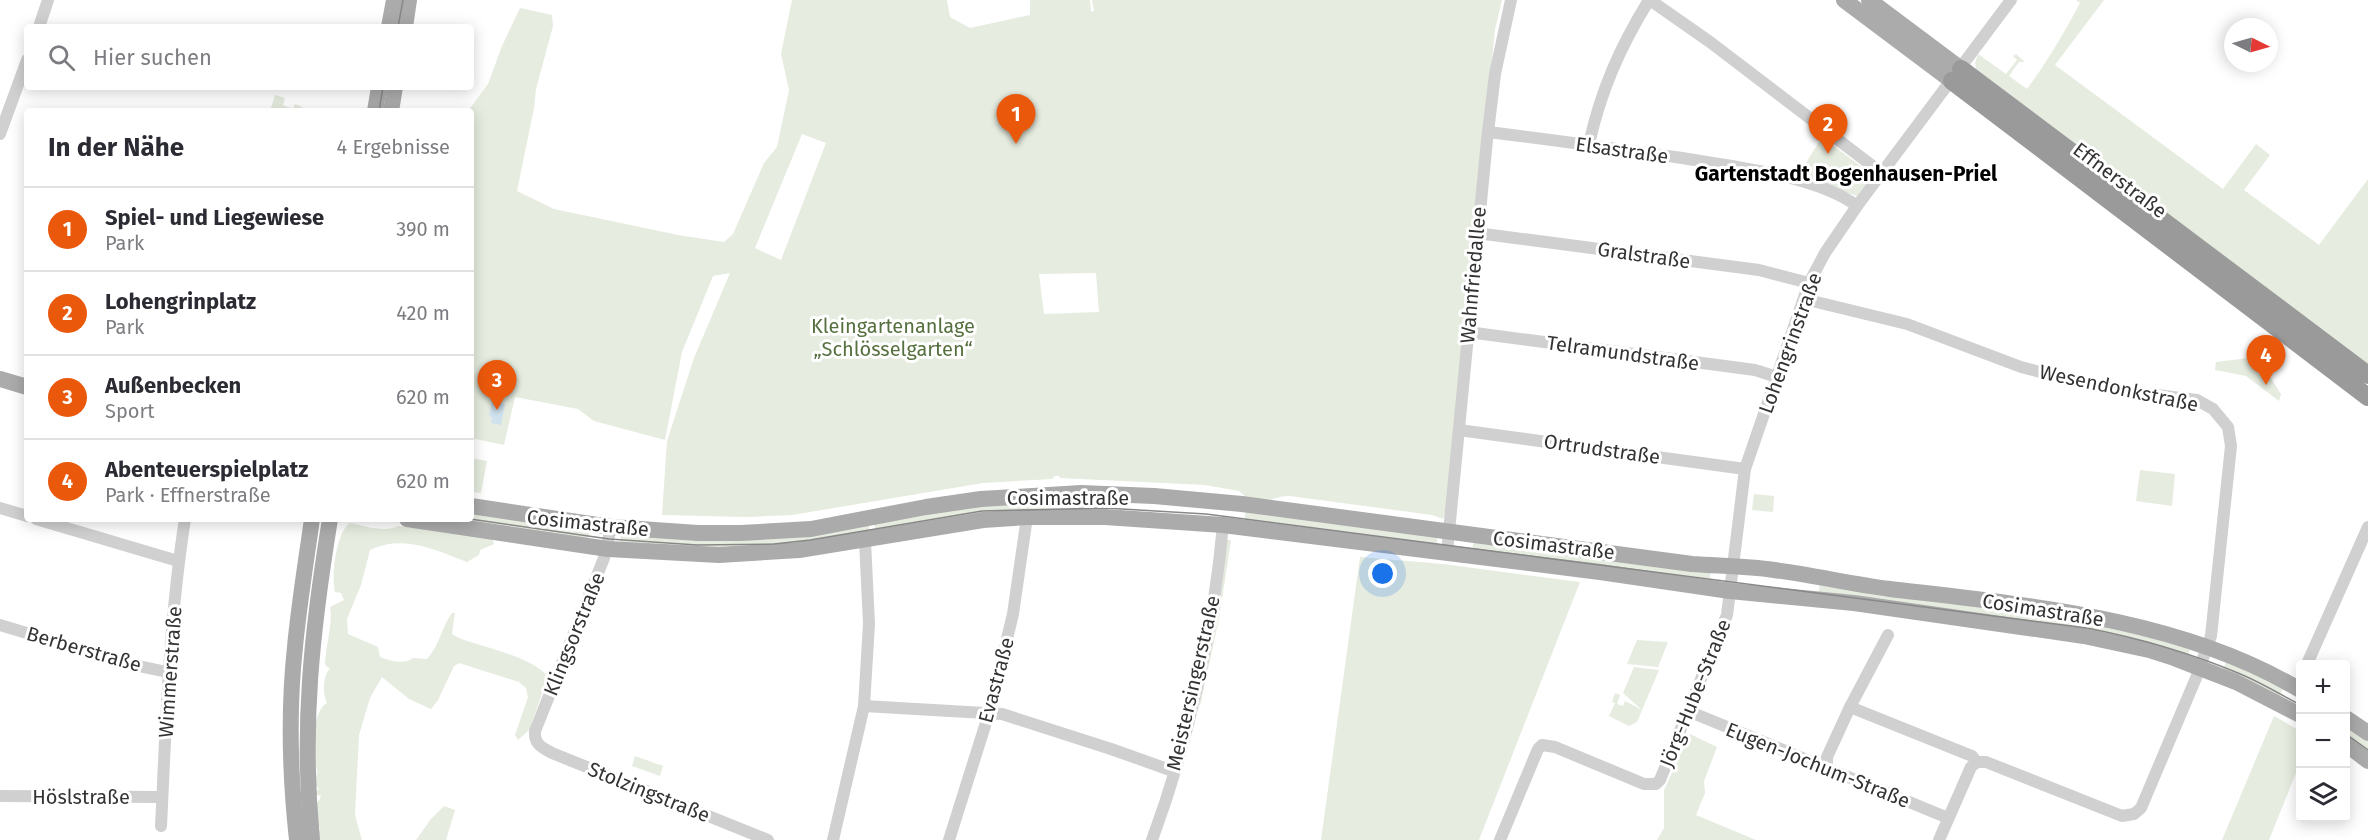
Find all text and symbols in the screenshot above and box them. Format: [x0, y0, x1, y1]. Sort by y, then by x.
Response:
north arrow [2224, 18, 2278, 72]
search box [24, 24, 474, 90]
icon: search [45, 41, 78, 74]
text: Hier suchen [93, 44, 212, 71]
pin: 1 [996, 94, 1036, 144]
pin: 2 [1808, 104, 1848, 154]
text: In der Nähe [48, 132, 184, 163]
street label: Elsastraße [1574, 132, 1670, 168]
text: 4 Ergebnisse [337, 135, 450, 159]
street label: Effnerstraße [2068, 137, 2172, 223]
district label: Gartenstadt Bogenhausen-Priel [1695, 161, 1998, 187]
text: Spiel- und Liegewiese [105, 204, 324, 231]
street label: Wahnfriedallee [1455, 206, 1491, 344]
text: 1 [63, 217, 72, 241]
text: 390 m [396, 217, 450, 241]
text: Park [105, 231, 144, 255]
street label: Gralstraße [1596, 237, 1692, 273]
street label: Lohengrinstraße [1753, 269, 1827, 417]
text: Lohengrinplatz [105, 288, 256, 315]
text: 2 [62, 301, 73, 325]
text: 420 m [396, 301, 450, 325]
park label: Kleingartenanlage „Schlösselgarten“ [811, 314, 975, 361]
text: Park [105, 315, 144, 339]
street label: Telramundstraße [1545, 330, 1701, 376]
pin: 4 [2246, 336, 2286, 385]
street label: Wesendonkstraße [2037, 359, 2201, 417]
pin: 3 [478, 360, 516, 410]
text: Außenbecken [105, 372, 241, 399]
text: 3 [62, 385, 73, 409]
text: 620 m [396, 385, 450, 409]
text: Sport [105, 399, 154, 423]
street label: Ortrudstraße [1542, 429, 1662, 469]
text: Abenteuerspielplatz [105, 456, 308, 483]
text: 4 [62, 469, 73, 493]
text: 620 m [396, 469, 450, 493]
text: Park · Effnerstraße [105, 483, 271, 507]
street label: Cosimastraße [1007, 486, 1129, 510]
street label: Cosimastraße [526, 505, 650, 541]
street label: Cosimastraße [1492, 526, 1616, 564]
your location [1368, 559, 1397, 588]
street label: Klingsorstraße [538, 569, 610, 699]
street label: Cosimastraße [1981, 589, 2105, 631]
street label: Meistersingerstraße [1161, 593, 1225, 773]
street label: Wimmerstraße [153, 605, 187, 739]
street label: Jörg-Hube-Straße [1654, 615, 1736, 771]
street label: Berberstraße [24, 621, 144, 677]
street label: Evastraße [973, 635, 1019, 725]
map controls [2296, 660, 2350, 822]
button: + [2296, 660, 2350, 714]
button: − [2296, 714, 2350, 768]
street label: Eugen-Jochum-Straße [1722, 717, 1914, 813]
street label: Stolzingstraße [585, 757, 713, 827]
button: layers [2296, 768, 2350, 822]
street label: Höslstraße [32, 785, 130, 809]

